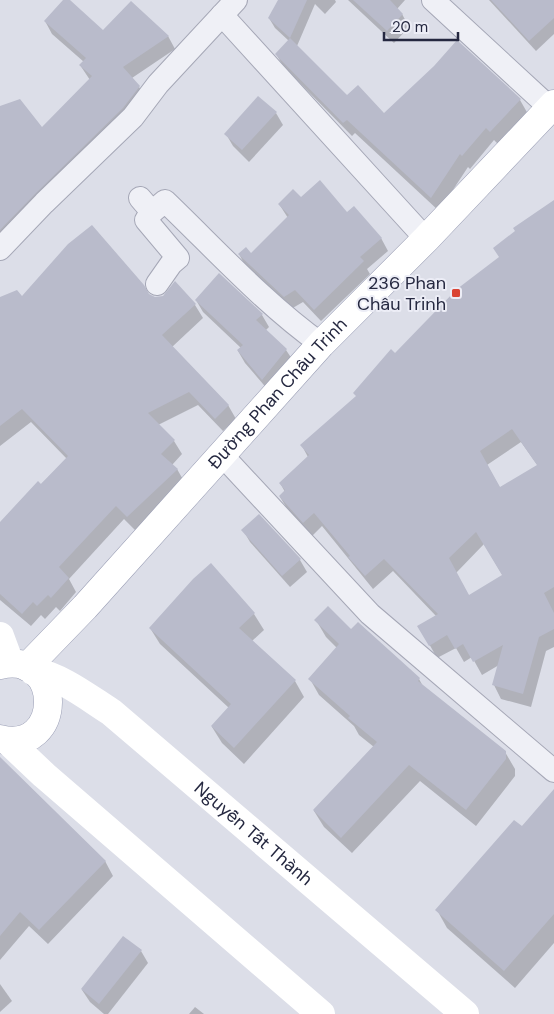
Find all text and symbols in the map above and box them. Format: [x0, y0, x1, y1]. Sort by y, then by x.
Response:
scale bar [384, 10, 458, 42]
text: 20 m [392, 17, 428, 37]
place label: 236 Phan Châu Trinh [357, 271, 446, 316]
marker: 236 Phan Châu Trinh [450, 287, 462, 299]
street label: Đường Phan Châu Trinh [202, 313, 352, 474]
street label: Nguyễn Tất Thành [189, 776, 318, 891]

